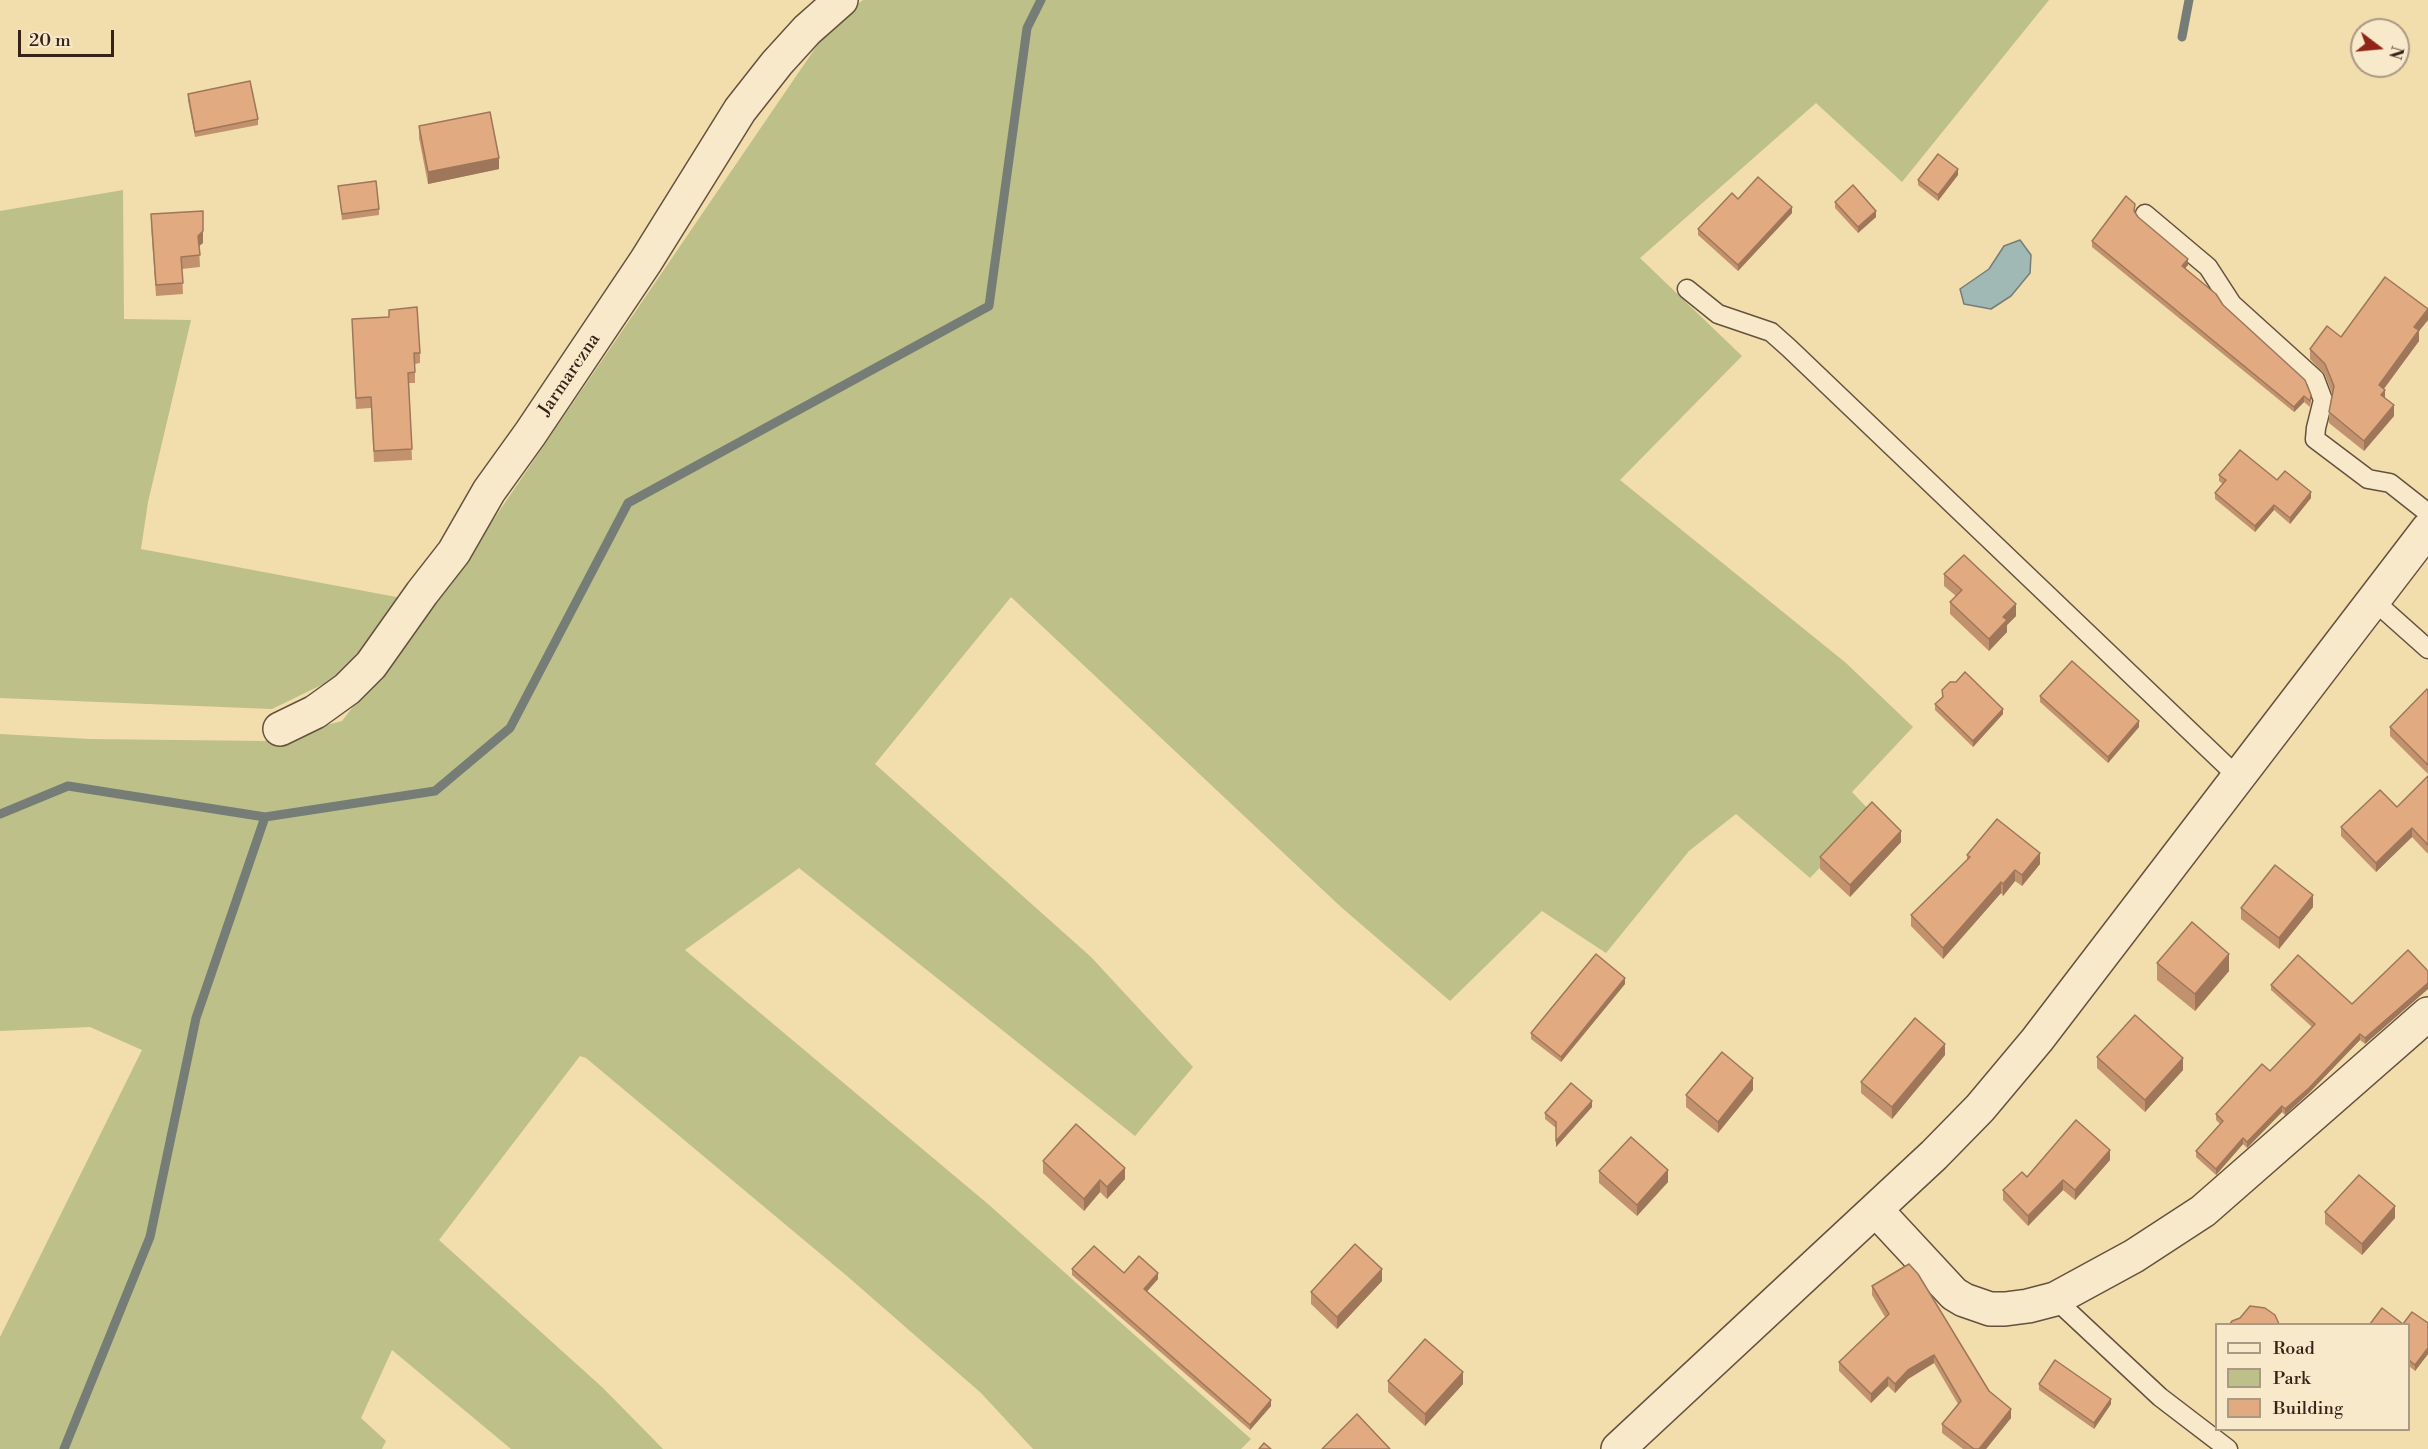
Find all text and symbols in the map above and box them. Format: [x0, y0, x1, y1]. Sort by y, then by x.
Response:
scale bar [21, 18, 117, 56]
north arrow [2350, 18, 2410, 78]
text: 20 m [29, 29, 71, 52]
text: N [2384, 44, 2407, 61]
street label: Jarmarczna [535, 330, 605, 420]
legend [2215, 1323, 2410, 1431]
text: Road [2273, 1337, 2315, 1360]
text: Park [2273, 1367, 2310, 1390]
text: Building [2273, 1397, 2343, 1420]

